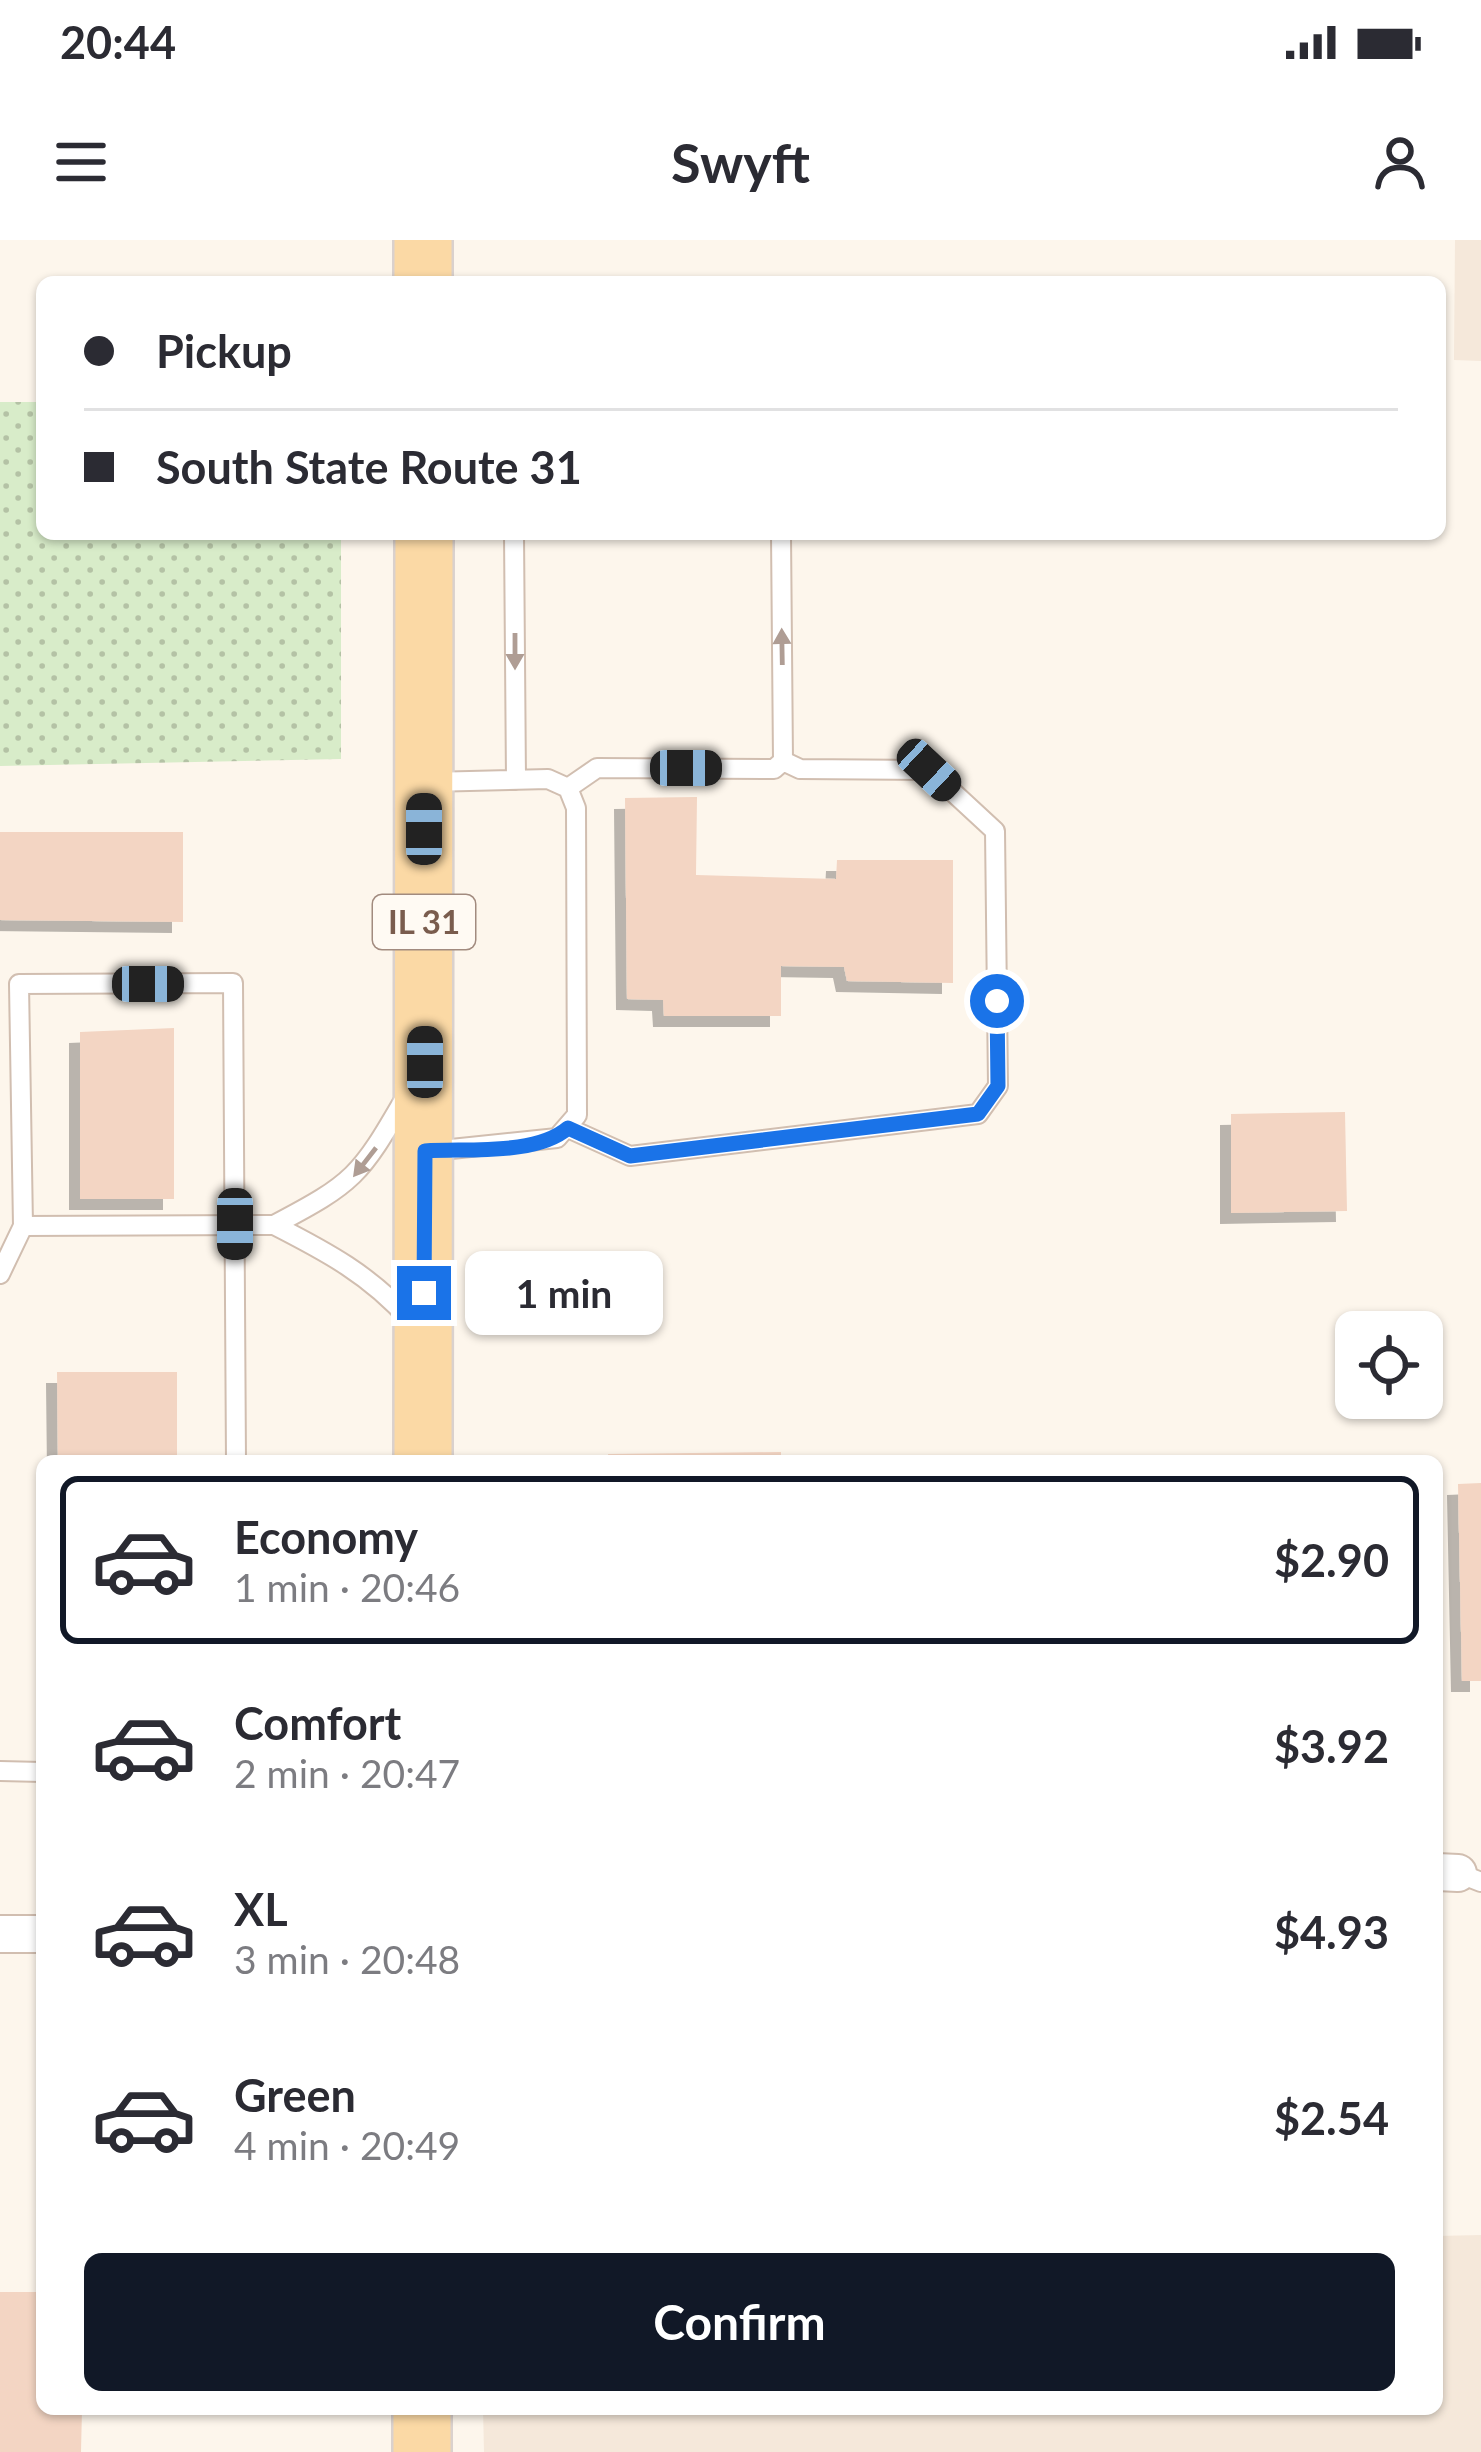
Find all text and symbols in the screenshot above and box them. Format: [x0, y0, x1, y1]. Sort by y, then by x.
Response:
text: 20:44 [60, 15, 176, 69]
icon: menu [48, 129, 114, 195]
icon: person [1367, 129, 1433, 195]
text: Swyft [671, 130, 810, 195]
text: Pickup [156, 324, 292, 378]
text: South State Route 31 [156, 440, 582, 494]
one-way arrow [772, 627, 792, 665]
one-way arrow [505, 633, 525, 671]
car [890, 732, 968, 808]
car [650, 750, 722, 786]
car [406, 793, 442, 865]
road number: IL 31 [373, 895, 475, 949]
car [112, 966, 184, 1002]
route start [970, 974, 1024, 1028]
car [407, 1026, 443, 1098]
one-way arrow [353, 1147, 377, 1178]
car [217, 1188, 253, 1260]
callout: 1 min [466, 1251, 664, 1335]
route end [397, 1266, 451, 1320]
text: 1 min [516, 1270, 612, 1316]
map controls [1335, 1311, 1443, 1419]
button: locate [1335, 1311, 1443, 1419]
icon: car [90, 1506, 198, 1614]
text: Economy [234, 1510, 418, 1564]
text: $2.90 [1274, 1533, 1389, 1587]
text: 1 min · 20:46 [234, 1564, 460, 1610]
icon: car [90, 1692, 198, 1800]
text: Comfort [234, 1696, 401, 1750]
text: $3.92 [1274, 1719, 1389, 1773]
text: 2 min · 20:47 [234, 1750, 460, 1796]
icon: car [90, 1878, 198, 1986]
text: XL [234, 1882, 288, 1936]
text: $4.93 [1274, 1905, 1389, 1959]
text: 3 min · 20:48 [234, 1936, 460, 1982]
icon: car [90, 2064, 198, 2172]
text: Green [234, 2068, 356, 2122]
text: $2.54 [1274, 2091, 1389, 2145]
text: 4 min · 20:49 [234, 2122, 460, 2168]
button: Confirm [84, 2253, 1395, 2391]

